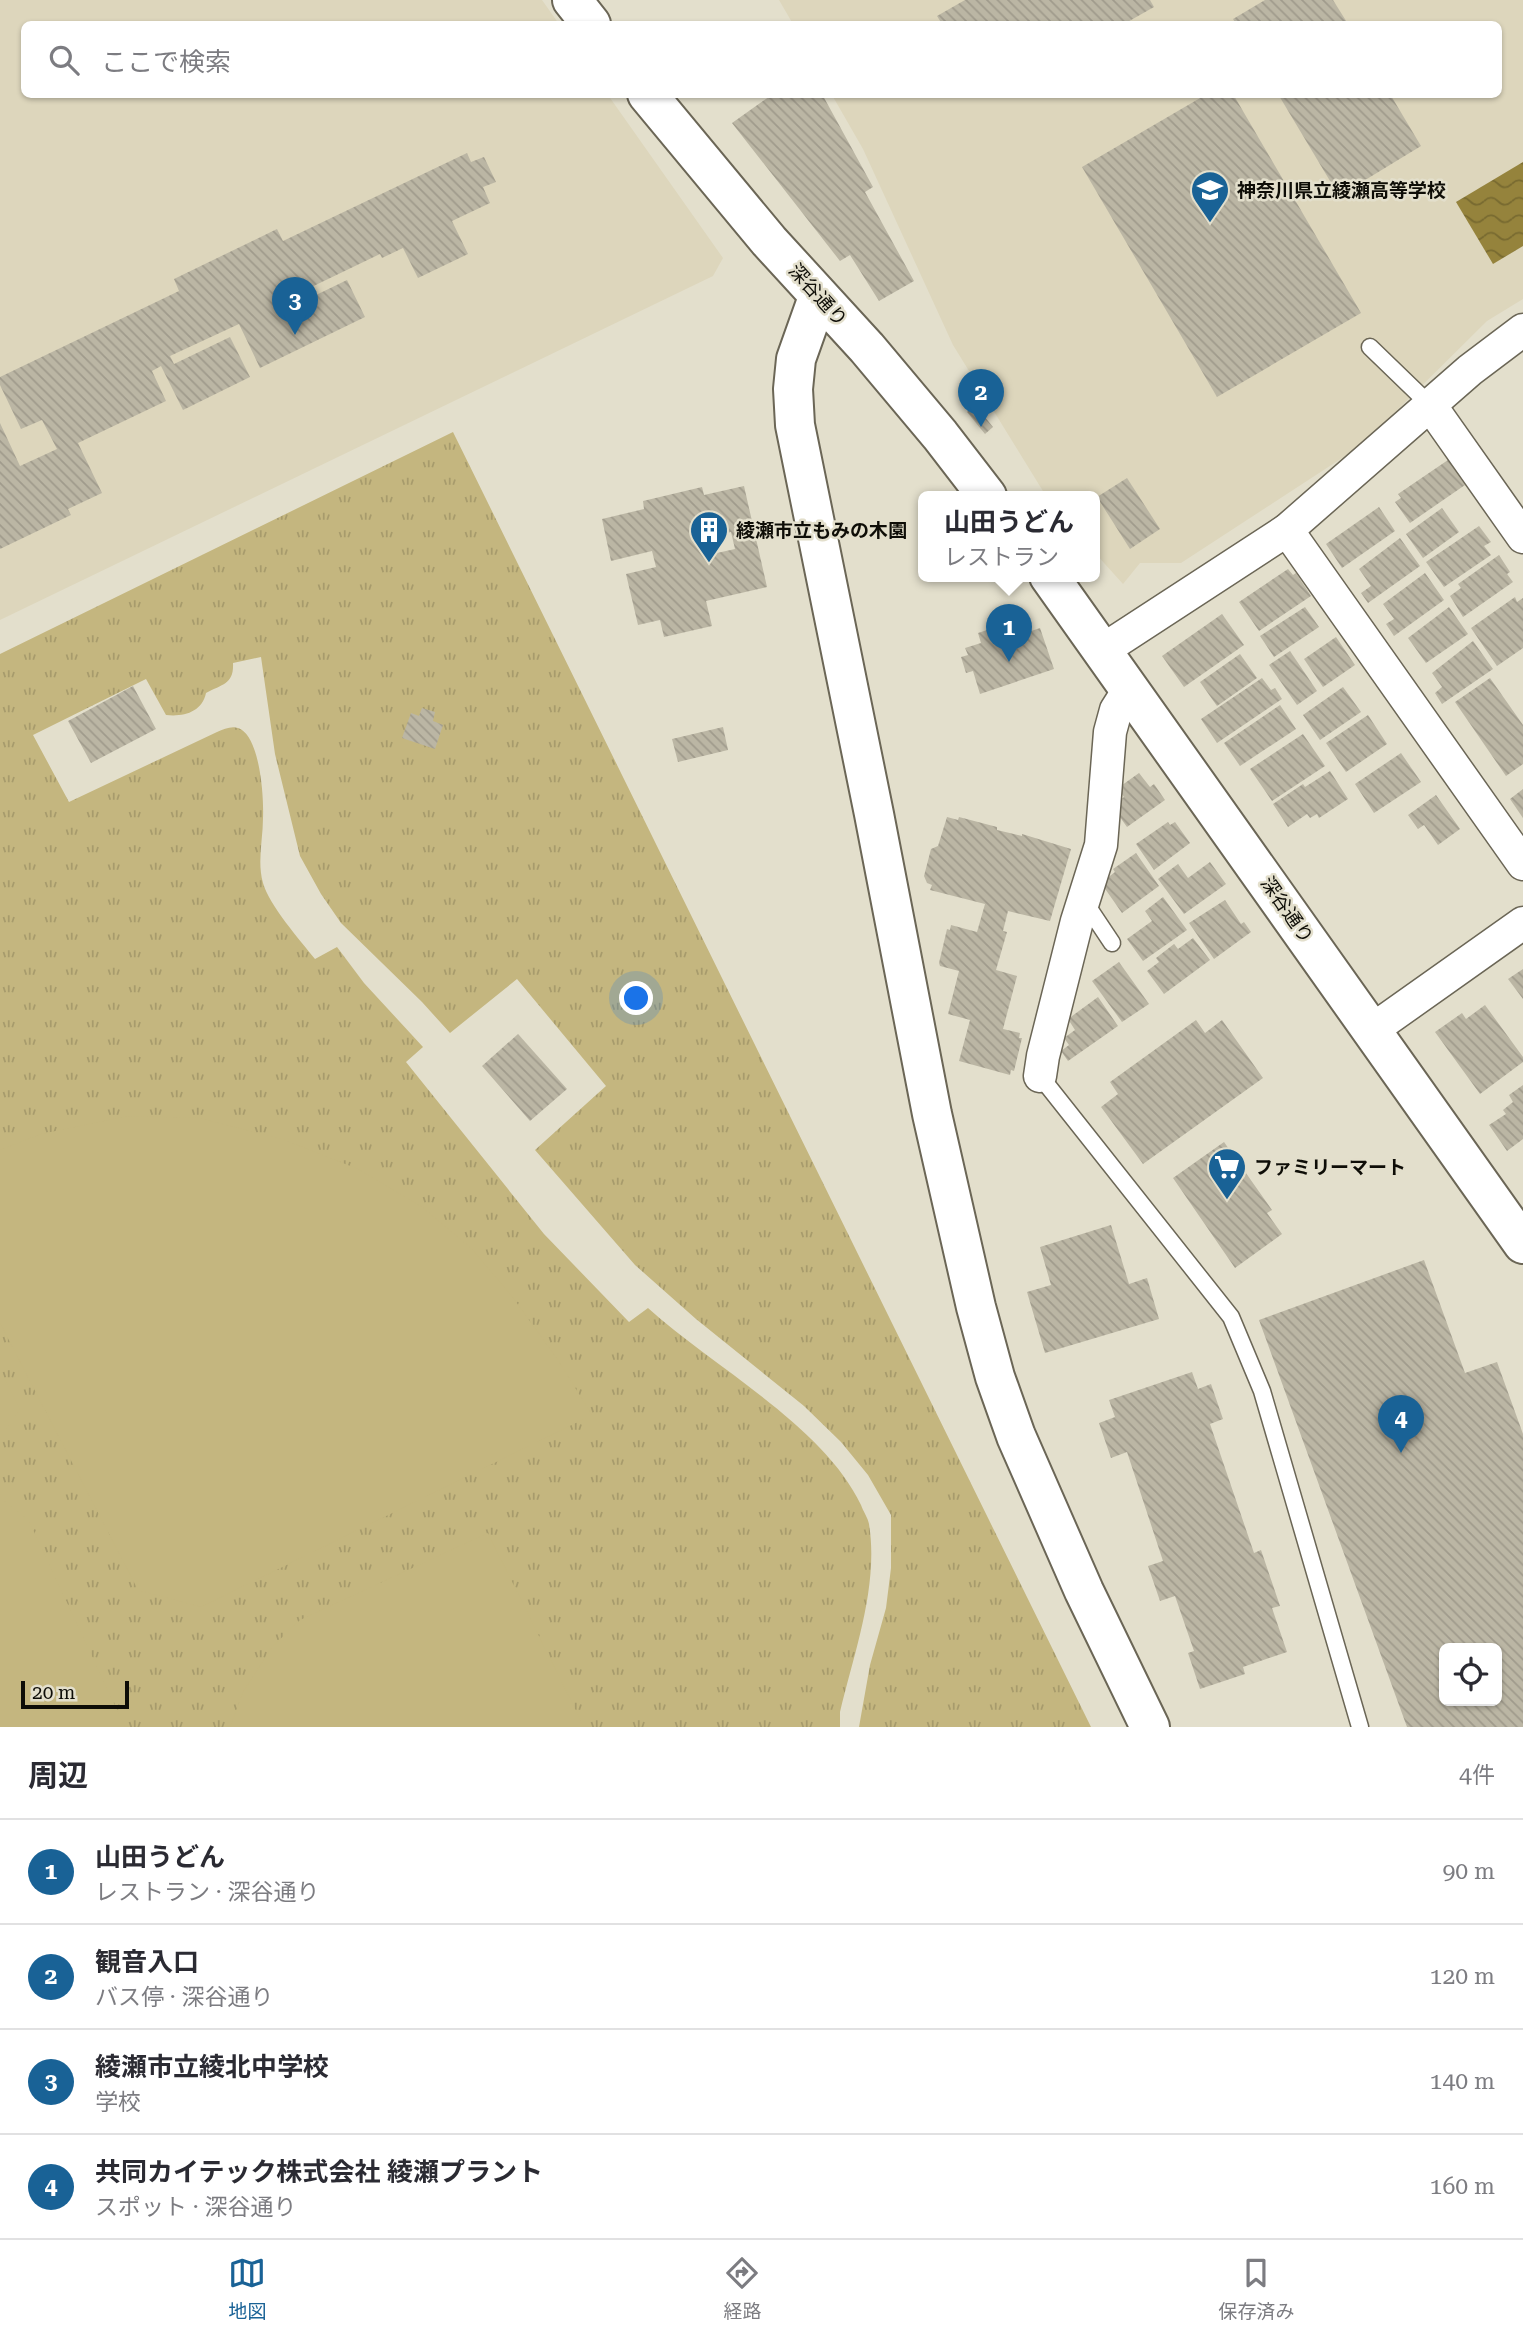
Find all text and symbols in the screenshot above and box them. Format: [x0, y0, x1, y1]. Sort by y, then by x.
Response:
search box [21, 21, 1502, 98]
icon: search [45, 41, 83, 79]
text: ここで検索 [101, 47, 231, 77]
school or university icon: 神奈川県立綾瀬高等学校 [1189, 169, 1231, 224]
place label: 神奈川県立綾瀬高等学校 [1237, 179, 1446, 202]
street label: 深谷通り [784, 259, 852, 331]
pin: 3 [272, 277, 318, 335]
pin: 2 [958, 369, 1004, 427]
popup [918, 491, 1100, 582]
text: 山田うどん [944, 507, 1074, 537]
building icon: 綾瀬市立もみの木園 [688, 509, 730, 564]
place label: 綾瀬市立もみの木園 [736, 519, 907, 542]
text: レストラン [944, 544, 1059, 571]
pin: 1 [986, 604, 1032, 662]
street label: 深谷通り [1256, 872, 1318, 948]
your location [619, 981, 653, 1015]
supermarket icon: ファミリーマート [1206, 1146, 1248, 1201]
place label: ファミリーマート [1254, 1156, 1406, 1179]
pin: 4 [1378, 1395, 1424, 1453]
map controls [1439, 1643, 1502, 1706]
button: locate [1439, 1643, 1502, 1706]
scale bar [21, 1678, 130, 1710]
text: 20 m [32, 1681, 75, 1704]
text: 周辺 [28, 1758, 88, 1793]
text: 4件 [1459, 1762, 1495, 1789]
text: 山田うどん [95, 1842, 225, 1872]
text: 1 [45, 1858, 57, 1885]
text: 90 m [1442, 1858, 1495, 1885]
text: レストラン · 深谷通り [95, 1879, 319, 1906]
text: 観音入口 [95, 1947, 199, 1977]
text: 2 [45, 1963, 57, 1990]
text: 120 m [1430, 1963, 1495, 1990]
text: バス停 · 深谷通り [95, 1984, 273, 2011]
text: 綾瀬市立綾北中学校 [95, 2052, 329, 2082]
text: 3 [45, 2068, 57, 2095]
text: 140 m [1430, 2068, 1495, 2095]
text: 学校 [95, 2089, 141, 2116]
text: 共同カイテック株式会社 綾瀬プラント [95, 2157, 543, 2187]
text: 4 [45, 2173, 57, 2200]
text: 160 m [1430, 2173, 1495, 2200]
text: スポット · 深谷通り [95, 2194, 296, 2221]
tab: 地図 [228, 2254, 267, 2323]
tab: 経路 [723, 2254, 762, 2323]
tab: 保存済み [1218, 2254, 1295, 2323]

